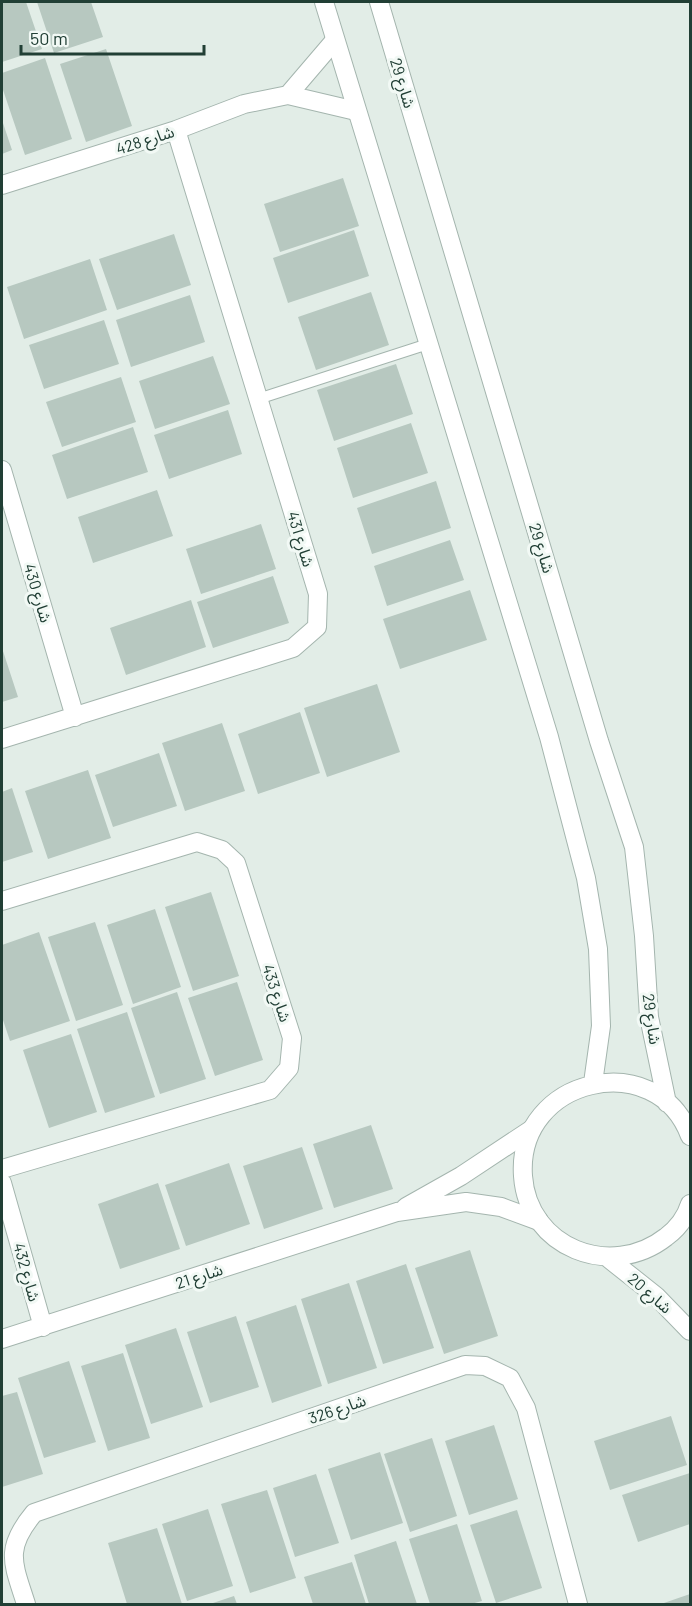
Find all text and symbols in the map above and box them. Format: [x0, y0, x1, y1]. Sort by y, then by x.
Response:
scale bar [21, 18, 204, 56]
text: 50 m [30, 27, 68, 49]
street label: شارع 29 [383, 56, 420, 111]
street label: شارع 428 [113, 121, 178, 162]
street label: شارع 431 [280, 509, 319, 570]
street label: شارع 29 [522, 521, 559, 576]
street label: شارع 430 [17, 561, 56, 626]
street label: شارع 433 [255, 962, 296, 1025]
street label: شارع 29 [636, 992, 665, 1046]
street label: شارع 432 [6, 1240, 45, 1304]
street label: شارع 21 [173, 1259, 226, 1296]
street label: شارع 20 [622, 1268, 676, 1320]
street label: شارع 326 [306, 1390, 369, 1431]

